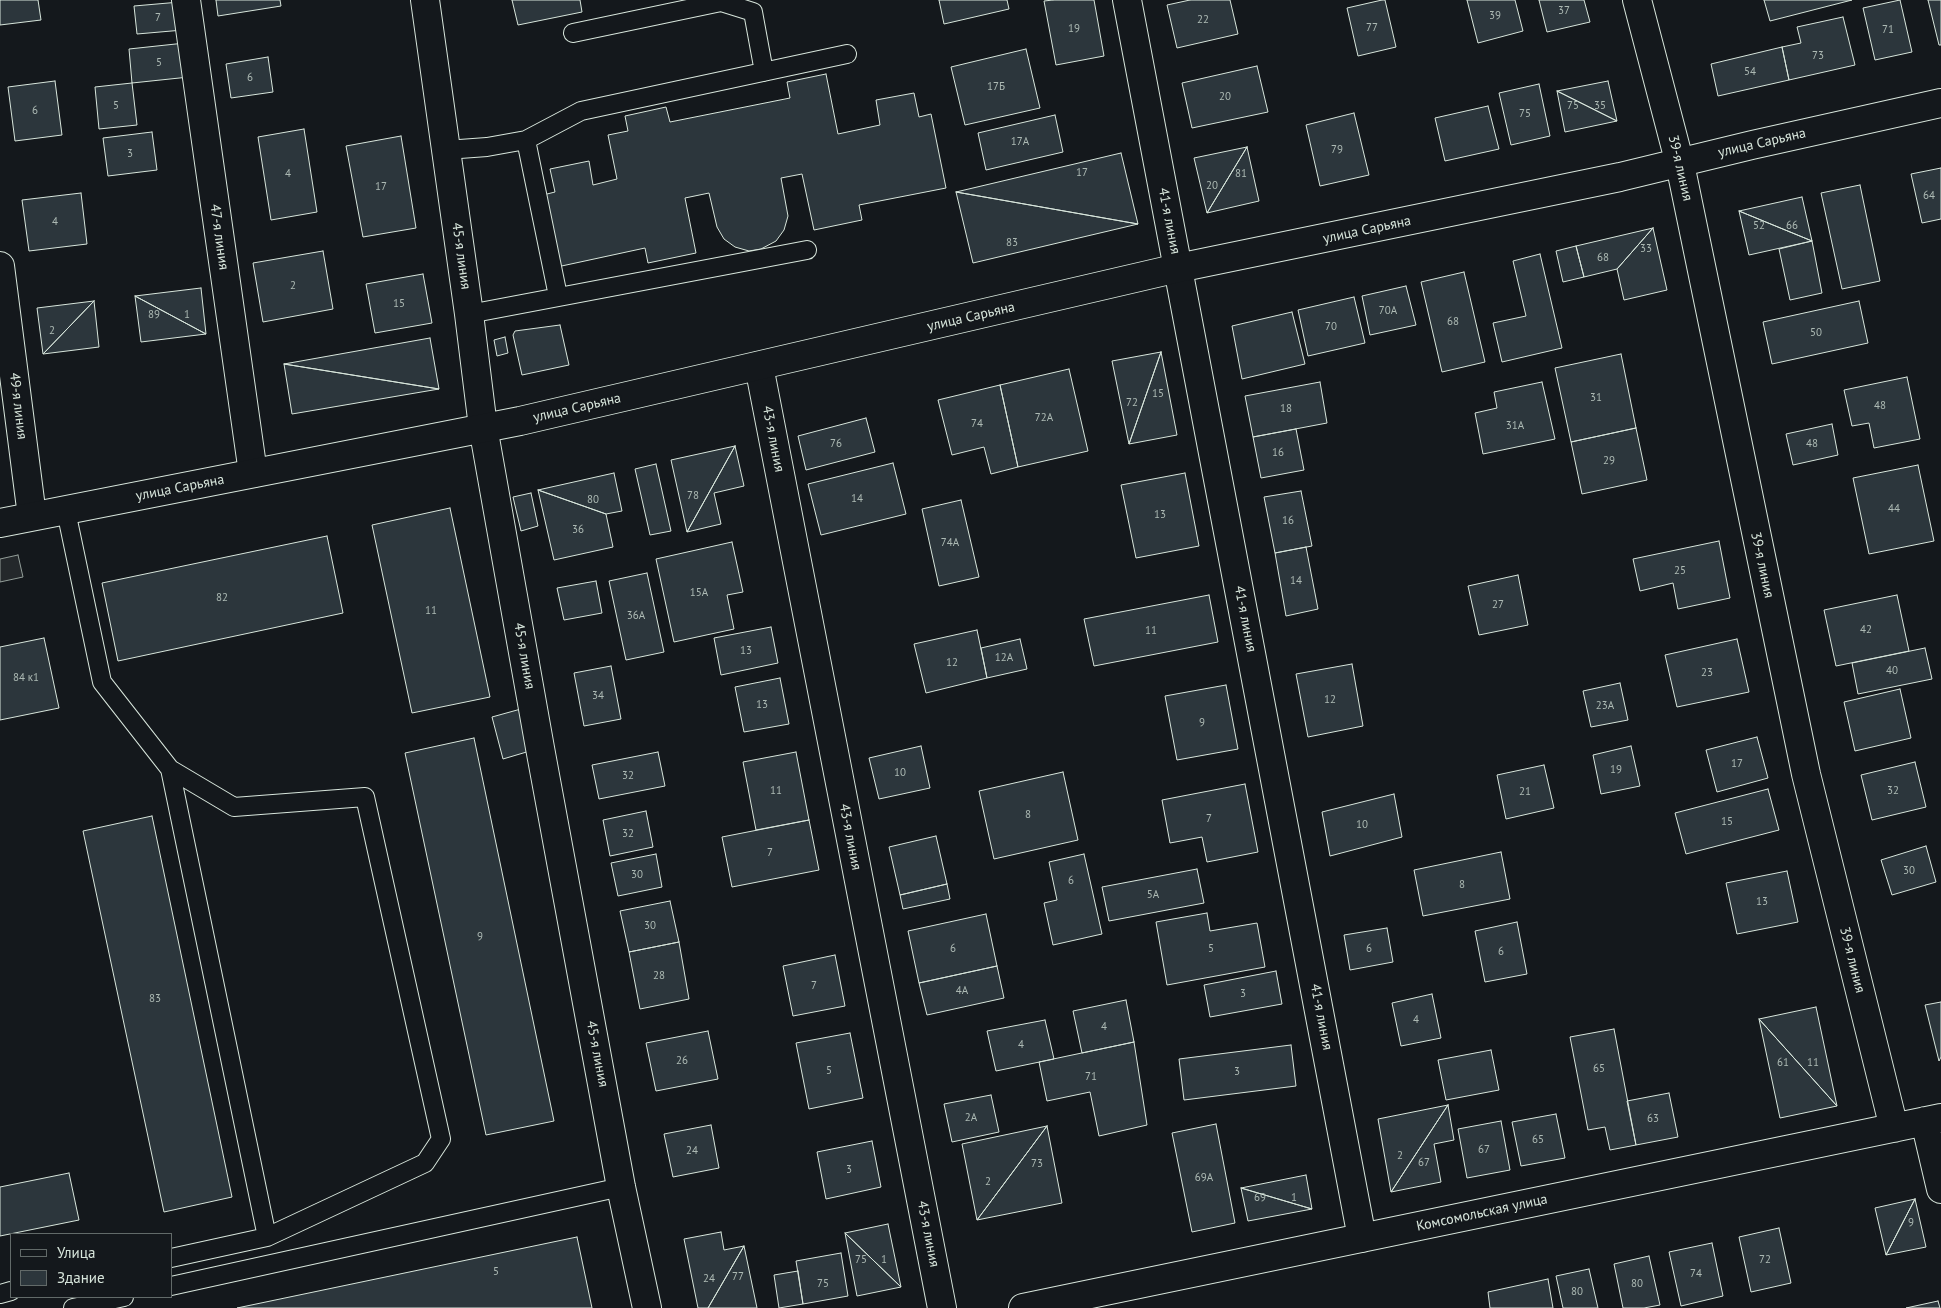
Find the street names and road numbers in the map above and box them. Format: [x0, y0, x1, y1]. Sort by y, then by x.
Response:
street label: улица Сарьяна [1716, 125, 1808, 161]
street label: 39-я линия [1664, 133, 1696, 203]
street label: 41-я линия [1154, 186, 1184, 256]
street label: 47-я линия [206, 203, 232, 271]
street label: улица Сарьяна [1321, 212, 1413, 248]
street label: 45-я линия [448, 222, 474, 290]
street label: улица Сарьяна [925, 299, 1017, 335]
street label: 49-я линия [6, 372, 30, 440]
street label: улица Сарьяна [531, 390, 623, 426]
street label: 43-я линия [758, 404, 788, 474]
street label: улица Сарьяна [134, 471, 226, 505]
street label: 39-я линия [1747, 530, 1777, 600]
street label: 41-я линия [1230, 584, 1260, 654]
street label: 45-я линия [510, 621, 538, 691]
street label: 43-я линия [835, 802, 865, 872]
street label: 39-я линия [1836, 925, 1868, 995]
street label: 41-я линия [1306, 982, 1336, 1052]
street label: 45-я линия [582, 1019, 612, 1089]
street label: Комсомольская улица [1415, 1191, 1549, 1235]
street label: 43-я линия [913, 1199, 943, 1269]

